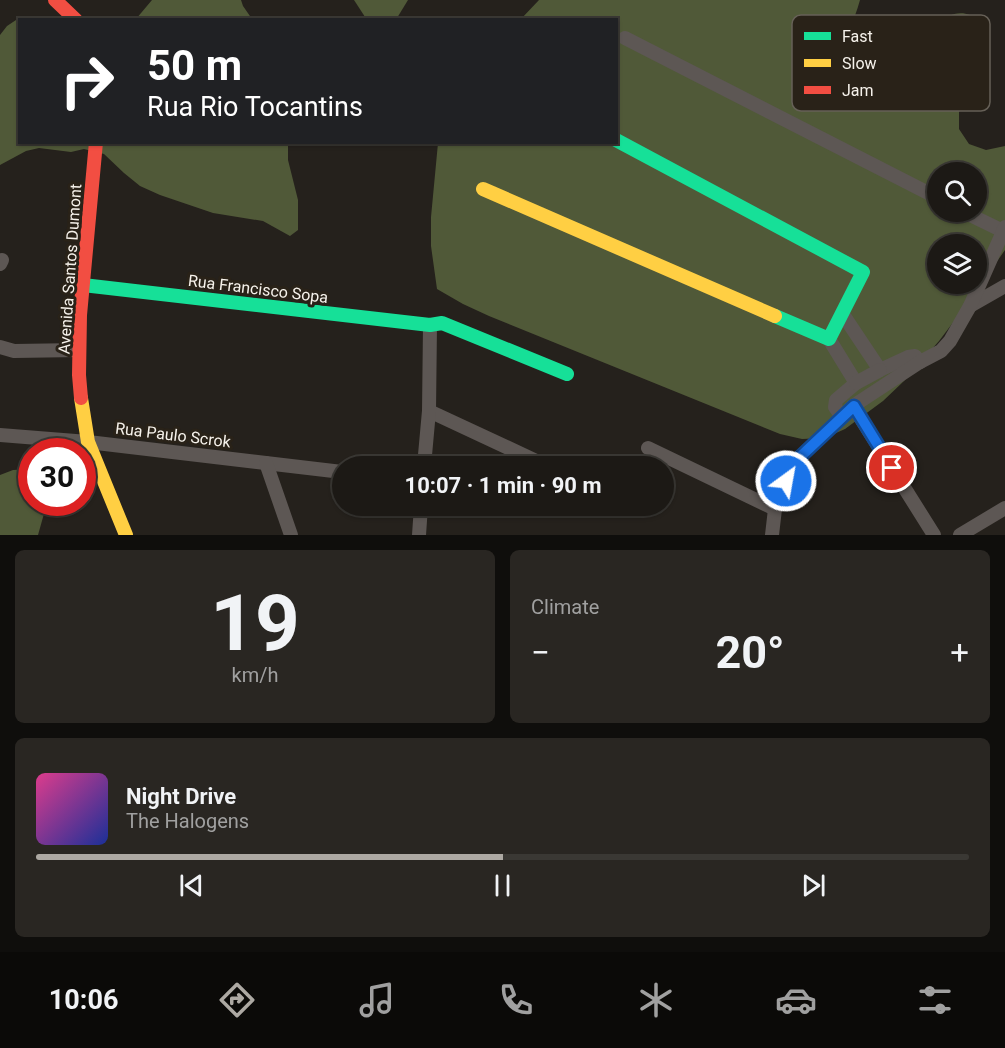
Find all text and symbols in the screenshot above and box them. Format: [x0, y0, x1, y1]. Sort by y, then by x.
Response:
legend [792, 15, 990, 111]
text: Fast [842, 27, 873, 46]
text: 50 m [147, 41, 242, 90]
icon: right [48, 42, 126, 120]
text: Slow [842, 54, 877, 73]
text: Jam [842, 81, 874, 100]
text: Rua Rio Tocantins [147, 91, 363, 123]
map controls [927, 162, 987, 294]
button: search [927, 162, 987, 222]
street label: Avenida Santos Dumont [55, 183, 85, 355]
button: layers [927, 234, 987, 294]
street label: Rua Francisco Sopa [187, 271, 329, 307]
street label: Rua Paulo Scrok [114, 418, 233, 452]
speed limit sign: 30 [18, 438, 96, 516]
pin [866, 442, 917, 493]
position arrow [754, 449, 818, 513]
icon: arrive [875, 451, 908, 484]
text: 10:07 · 1 min · 90 m [405, 473, 601, 498]
text: 19 [210, 578, 300, 669]
text: Climate [531, 595, 599, 619]
text: 20° [715, 626, 785, 679]
text: − [531, 633, 550, 672]
text: + [950, 633, 969, 672]
text: km/h [232, 663, 278, 687]
text: Night Drive [126, 784, 236, 809]
text: The Halogens [126, 809, 249, 833]
icon: previous [175, 869, 208, 902]
icon: pause [486, 869, 519, 902]
icon: next [797, 869, 830, 902]
icon: directions [216, 979, 258, 1021]
icon: music [356, 979, 398, 1021]
icon: phone [495, 979, 537, 1021]
icon: climate [635, 979, 677, 1021]
icon: car [775, 979, 817, 1021]
icon: filters [914, 979, 956, 1021]
text: 10:06 [49, 984, 118, 1016]

